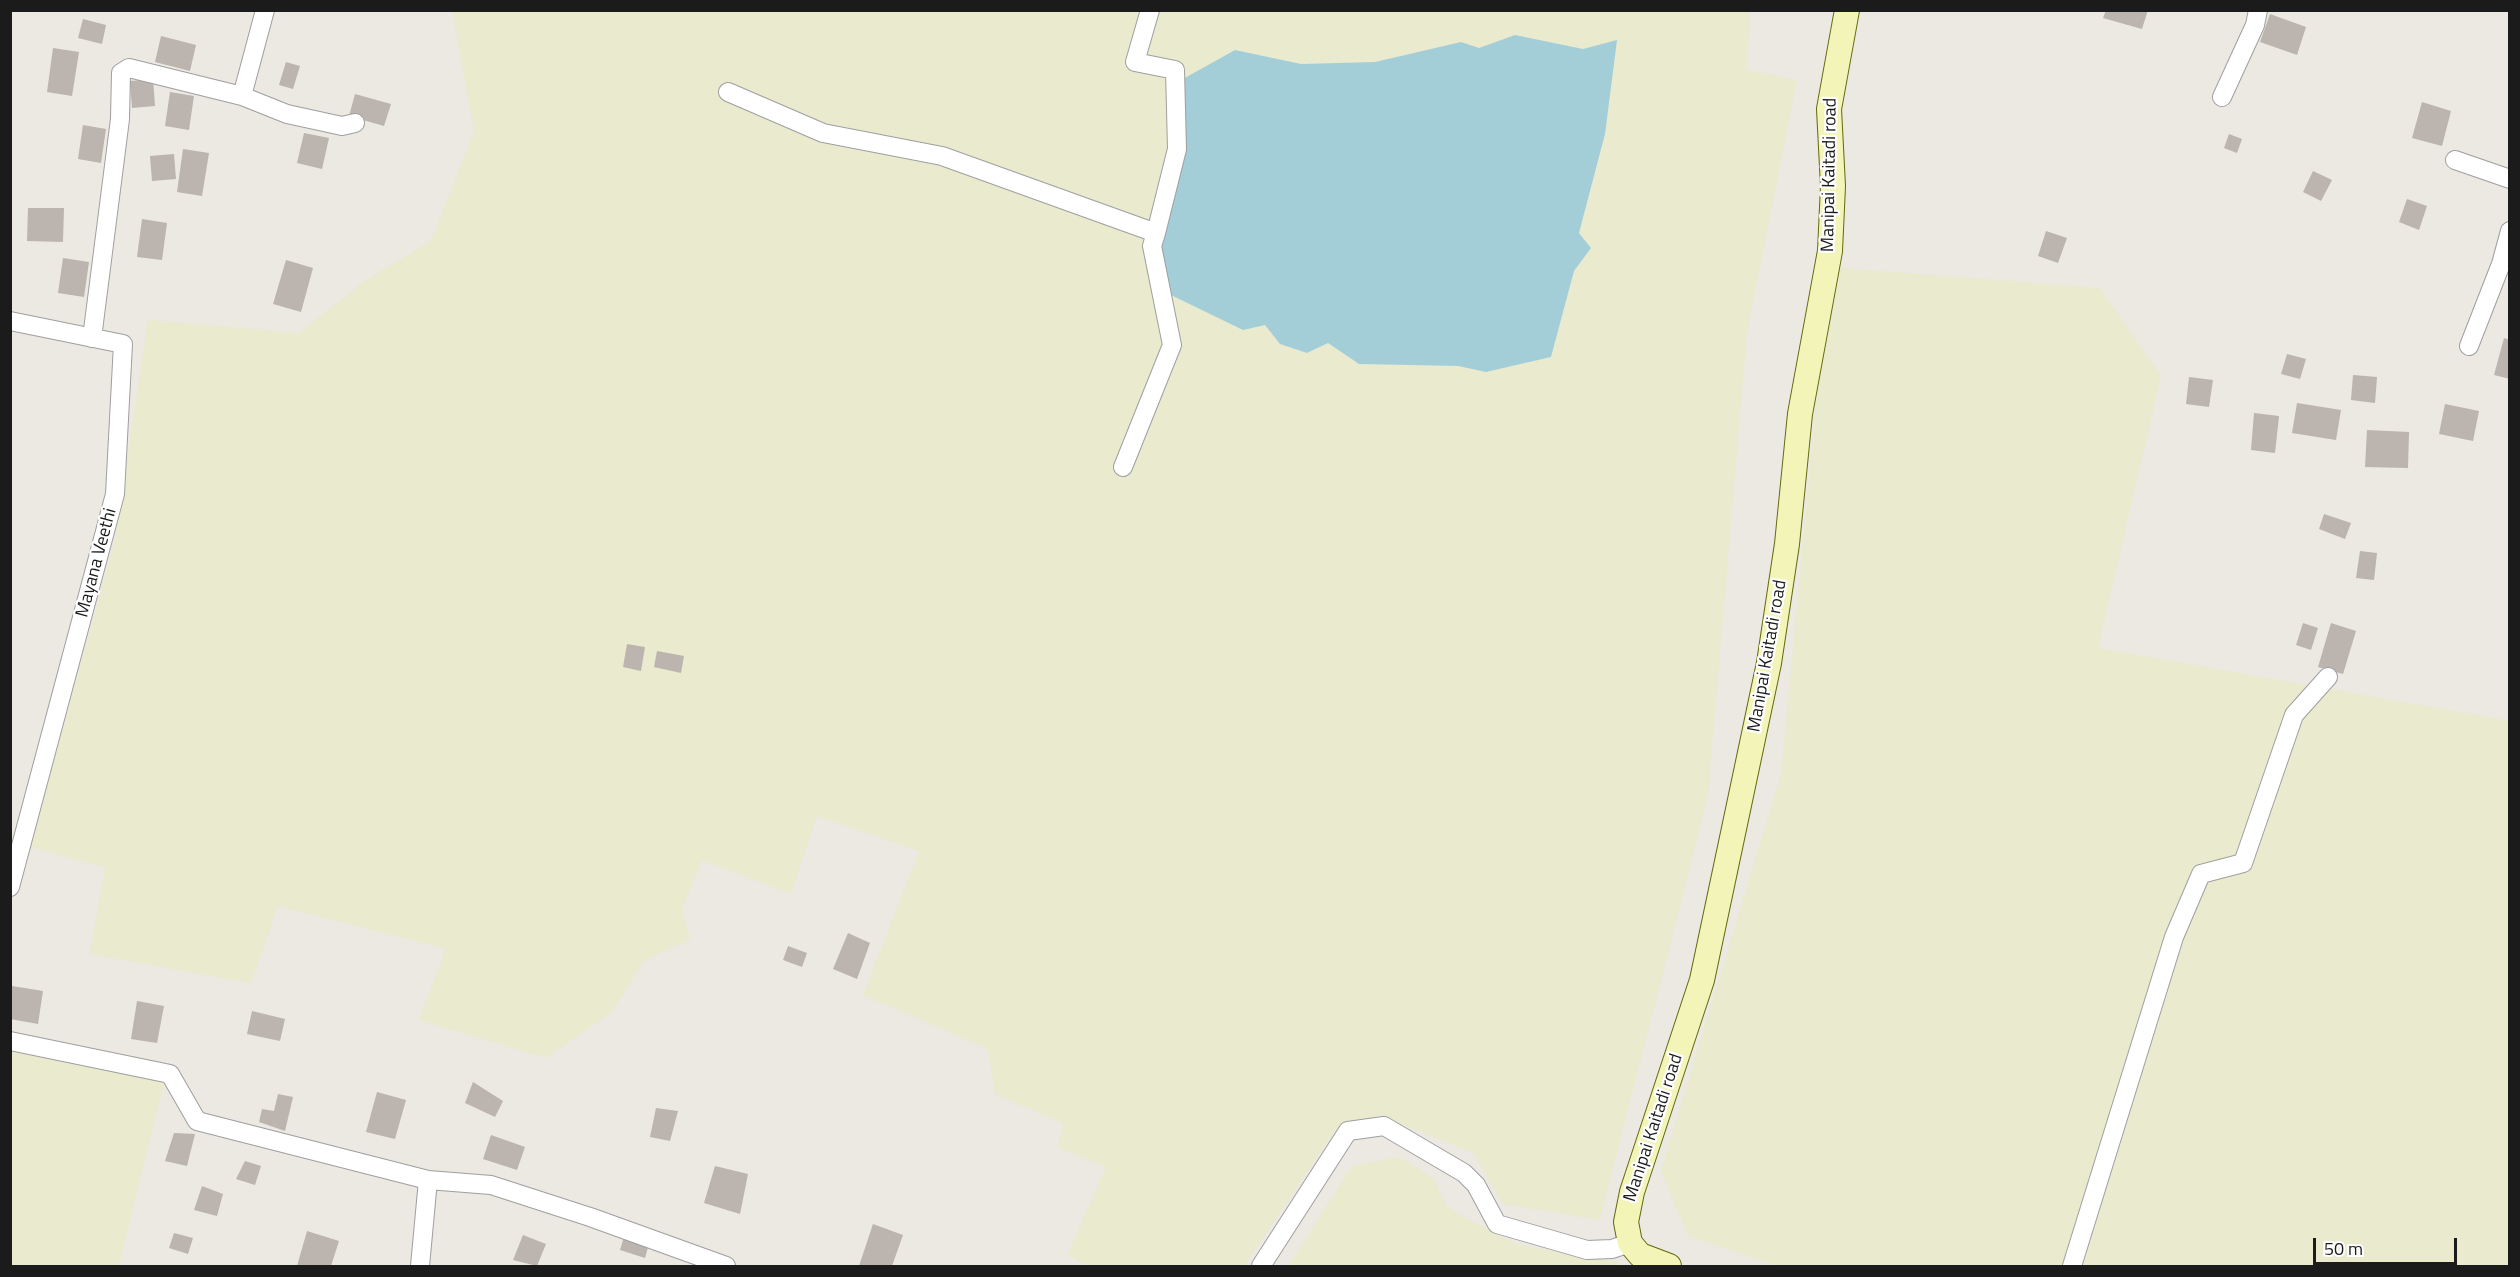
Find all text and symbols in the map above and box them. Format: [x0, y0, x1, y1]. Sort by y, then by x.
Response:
street label: Manipai Kaitadi road [1818, 98, 1842, 252]
street label: Mayana Veethi [72, 506, 122, 620]
street label: Manipai Kaitadi road [1744, 578, 1792, 734]
street label: Manipai Kaitadi road [1620, 1051, 1688, 1205]
scale bar [2316, 1226, 2460, 1264]
text: 50 m [2324, 1235, 2363, 1262]

